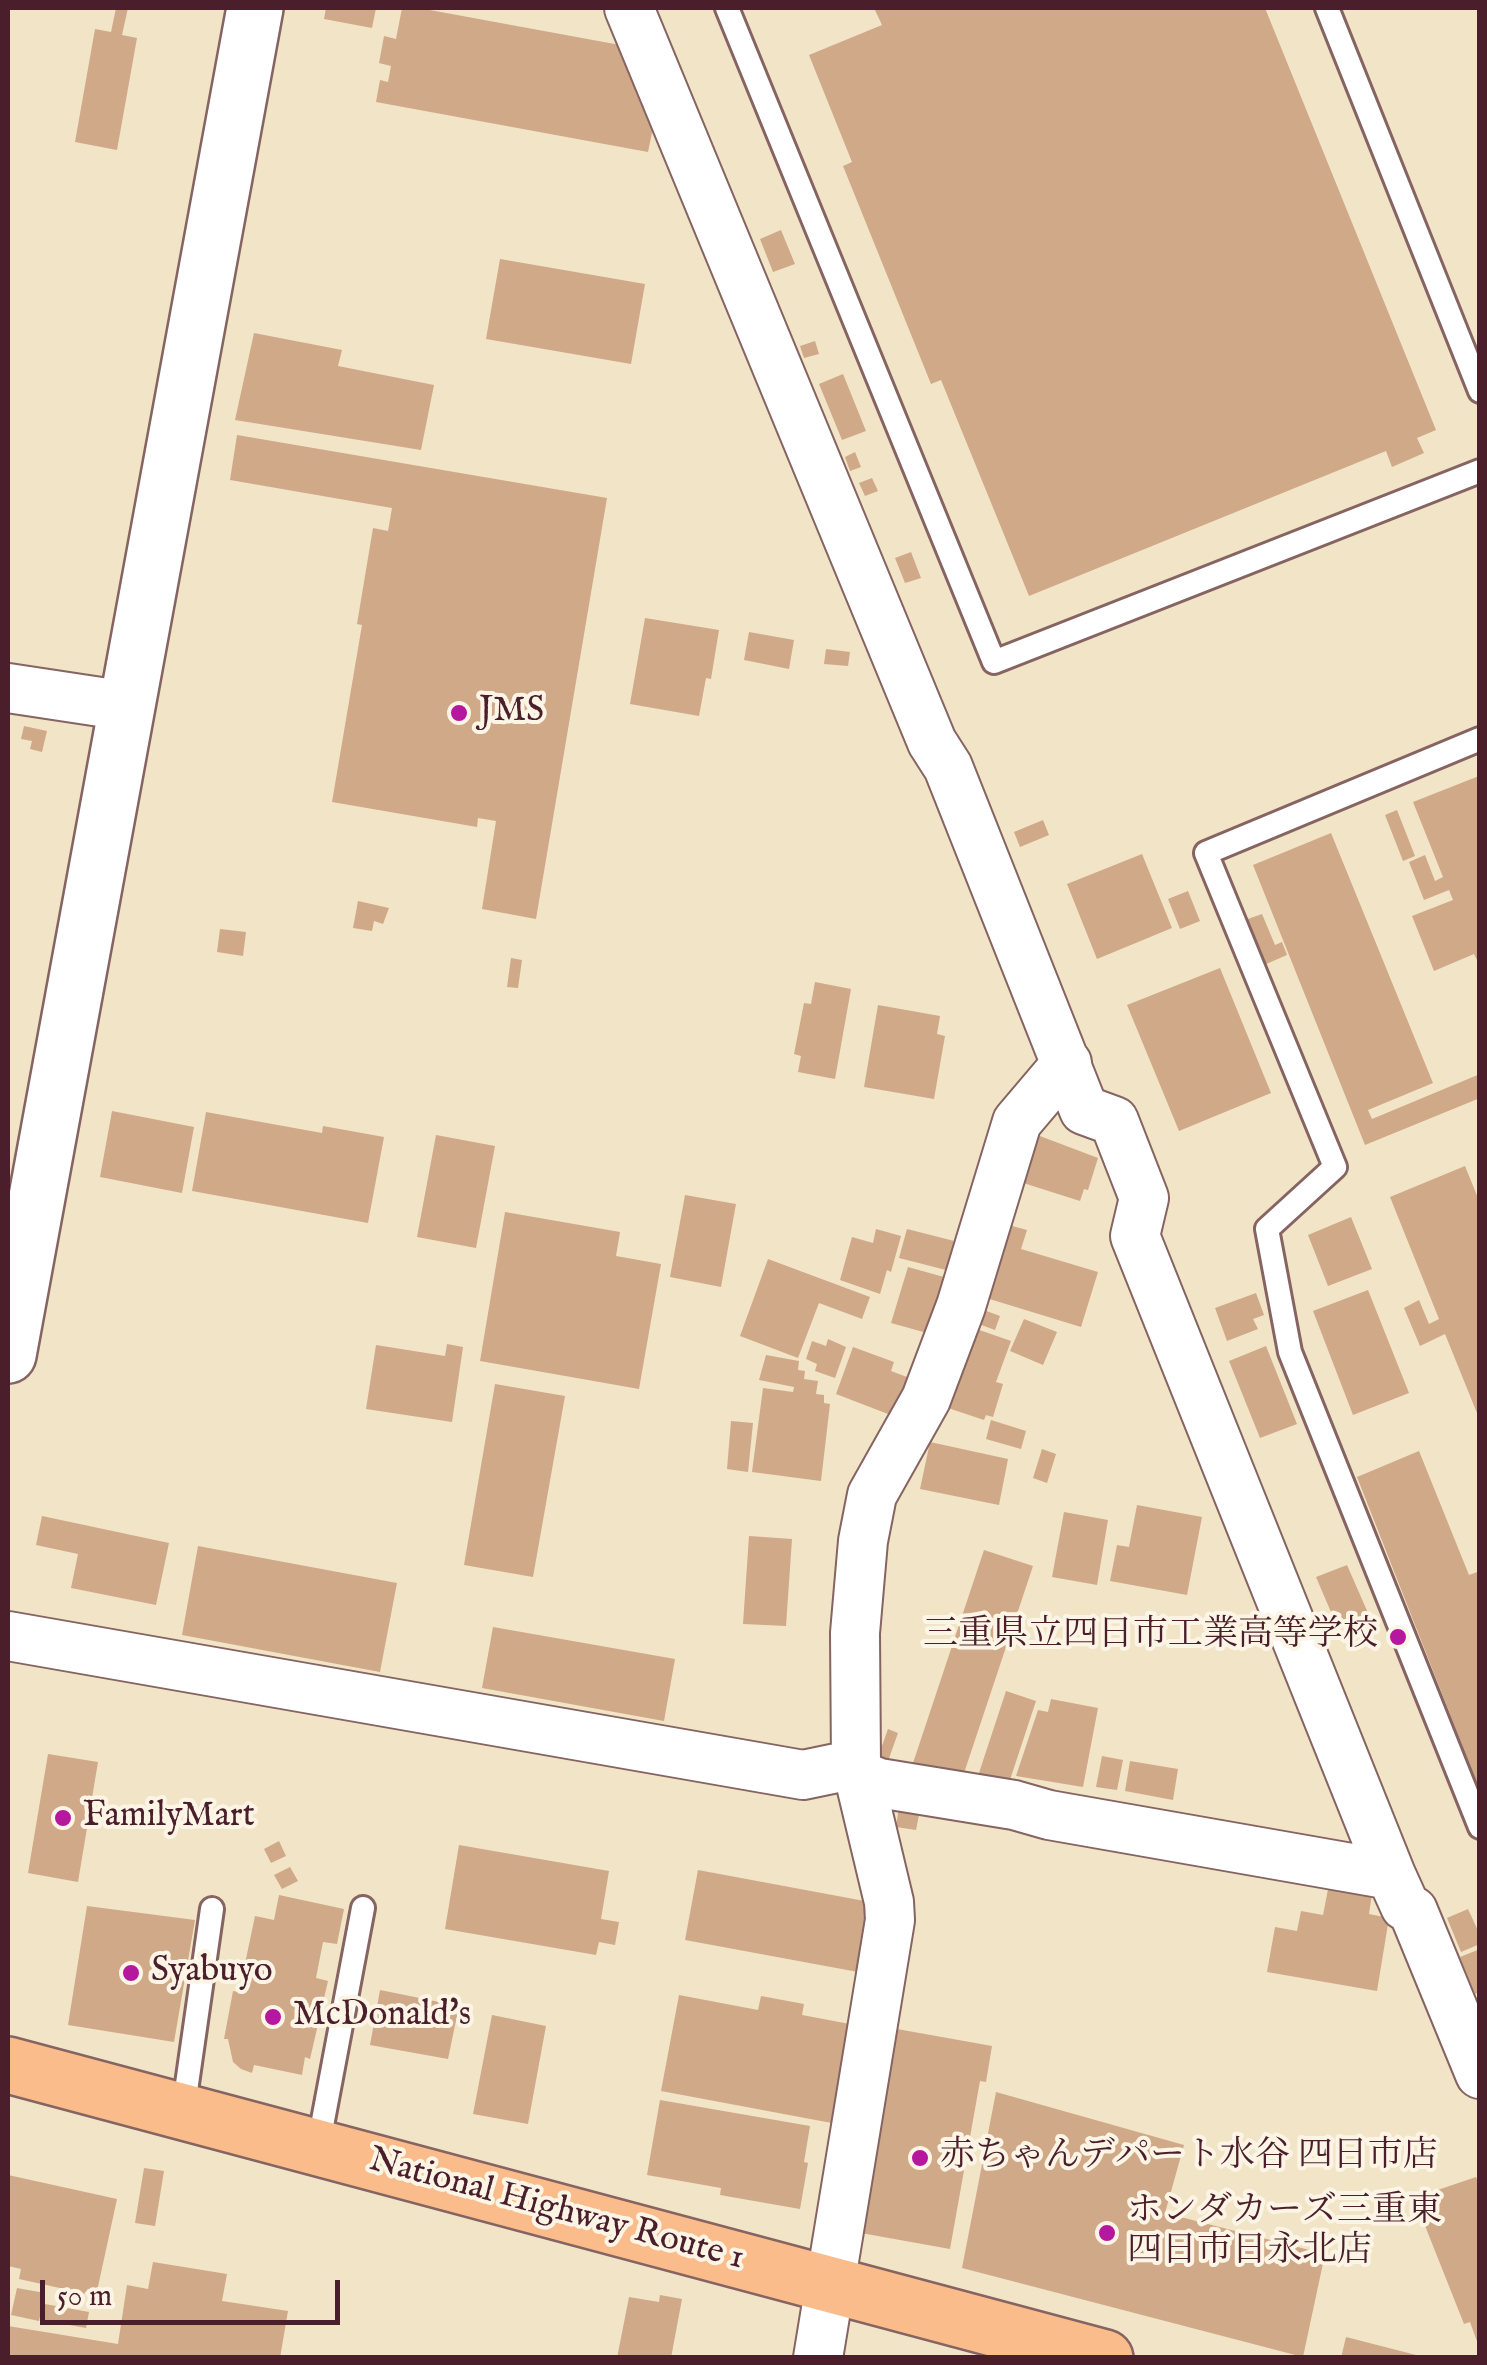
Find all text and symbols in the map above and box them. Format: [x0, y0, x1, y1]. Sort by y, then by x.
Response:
place label: JMS [479, 692, 544, 734]
marker: JMS [448, 702, 470, 724]
place label: 三重県立四日市工業高等学校 [923, 1616, 1378, 1658]
marker: 三重県立四日市工業高等学校 [1387, 1626, 1409, 1648]
place label: FamilyMart [83, 1797, 255, 1839]
marker: FamilyMart [52, 1807, 74, 1829]
place label: Syabuyo [151, 1952, 273, 1994]
marker: Syabuyo [120, 1962, 142, 1984]
place label: McDonald's [293, 1996, 471, 2038]
marker: McDonald's [262, 2006, 284, 2028]
place label: 赤ちゃんデパート水谷 四日市店 [940, 2137, 1438, 2179]
street label: National Highway Route 1 [364, 2141, 748, 2281]
marker: 赤ちゃんデパート水谷 四日市店 [909, 2147, 931, 2169]
place label: ホンダカーズ三重東 四日市日永北店 [1127, 2192, 1442, 2274]
marker: ホンダカーズ三重東 四日市日永北店 [1096, 2222, 1118, 2244]
scale bar [45, 2260, 345, 2322]
text: 50 m [57, 2278, 112, 2316]

